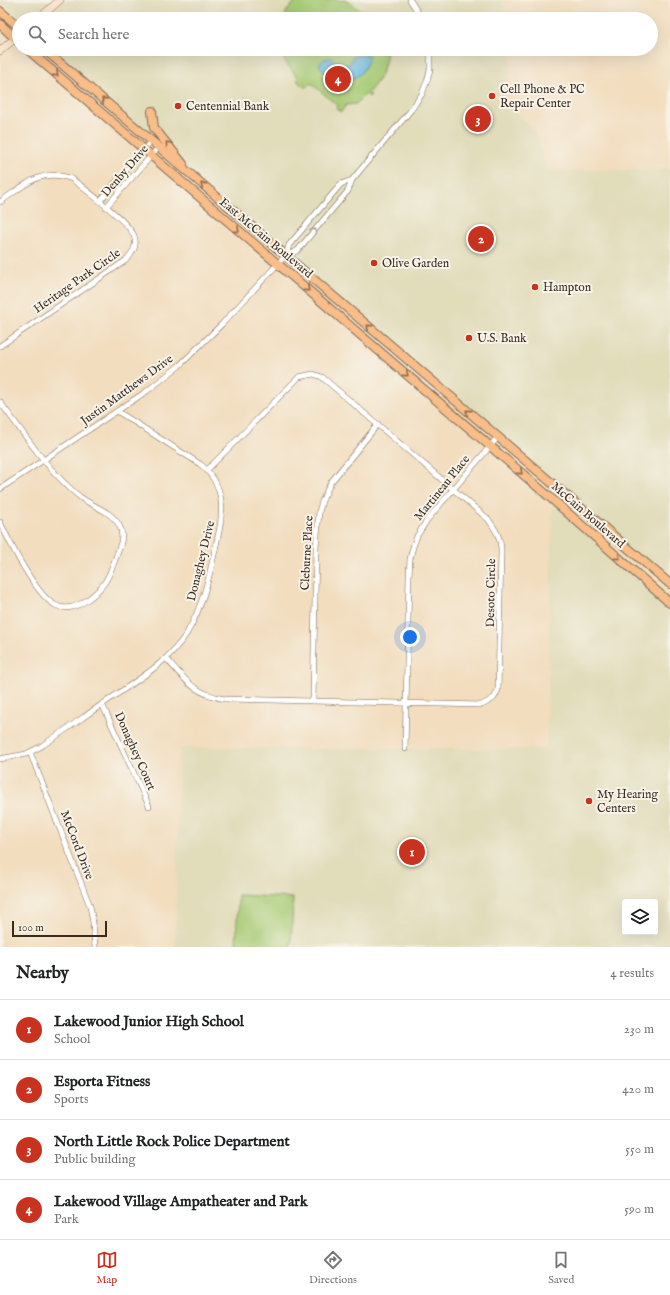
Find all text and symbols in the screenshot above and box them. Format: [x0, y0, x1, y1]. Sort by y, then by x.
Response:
search box [12, 12, 658, 56]
icon: search [26, 23, 48, 45]
text: Search here [58, 25, 129, 44]
pin: 4 [325, 64, 351, 94]
one-way arrow [52, 70, 59, 77]
place label: Cell Phone & PC Repair Center [500, 82, 585, 112]
marker: Cell Phone & PC Repair Center [487, 91, 497, 101]
one-way arrow [101, 98, 109, 105]
place label: Centennial Bank [186, 99, 270, 114]
marker: Centennial Bank [173, 101, 183, 111]
pin: 3 [465, 104, 491, 134]
street label: Denby Drive [98, 141, 152, 200]
one-way arrow [165, 141, 172, 149]
one-way arrow [200, 182, 207, 189]
street label: East McCain Boulevard [216, 195, 316, 282]
pin: 2 [468, 224, 494, 254]
one-way arrow [232, 225, 240, 232]
one-way arrow [310, 228, 317, 235]
street label: Heritage Park Circle [31, 245, 124, 317]
place label: Olive Garden [382, 256, 450, 271]
marker: Olive Garden [369, 258, 379, 268]
place label: Hampton [543, 280, 592, 296]
marker: Hampton [530, 282, 540, 292]
one-way arrow [303, 284, 310, 291]
one-way arrow [367, 325, 374, 332]
place label: U.S. Bank [477, 331, 527, 346]
marker: U.S. Bank [464, 333, 474, 343]
street label: Justin Matthews Drive [76, 351, 177, 431]
one-way arrow [401, 369, 409, 376]
one-way arrow [465, 409, 473, 416]
street label: Martineau Place [411, 452, 473, 524]
one-way arrow [515, 467, 522, 474]
street label: McCain Boulevard [548, 479, 628, 552]
street label: Cleburne Place [298, 515, 316, 591]
street label: Donaghey Drive [184, 519, 218, 603]
one-way arrow [613, 552, 620, 559]
street label: Desoto Circle [483, 558, 499, 628]
your location [400, 627, 420, 647]
street label: Donaghey Court [111, 709, 159, 793]
place label: My Hearing Centers [597, 787, 658, 816]
marker: My Hearing Centers [584, 796, 594, 806]
street label: McCord Drive [57, 808, 97, 882]
pin: 1 [399, 837, 425, 867]
map controls [622, 899, 658, 935]
button: layers [622, 899, 658, 935]
scale bar [12, 919, 107, 938]
text: 100 m [18, 921, 44, 935]
text: Nearby [16, 963, 69, 984]
text: 4 results [610, 965, 654, 982]
text: Lakewood Junior High School [54, 1012, 244, 1031]
text: 1 [27, 1021, 31, 1038]
text: 230 m [624, 1021, 654, 1038]
text: School [54, 1031, 91, 1048]
text: Esporta Fitness [54, 1072, 150, 1091]
text: 2 [26, 1081, 32, 1098]
text: 420 m [622, 1081, 654, 1098]
text: Sports [54, 1091, 89, 1108]
text: North Little Rock Police Department [54, 1132, 290, 1151]
text: 3 [27, 1141, 31, 1158]
text: 550 m [625, 1141, 654, 1158]
text: Public building [54, 1151, 136, 1168]
text: Lakewood Village Ampatheater and Park [54, 1192, 308, 1211]
text: 4 [26, 1201, 32, 1218]
text: 590 m [624, 1201, 654, 1218]
text: Park [54, 1211, 79, 1228]
tab: Map [96, 1249, 118, 1287]
tab: Directions [309, 1249, 357, 1287]
tab: Saved [548, 1249, 574, 1287]

